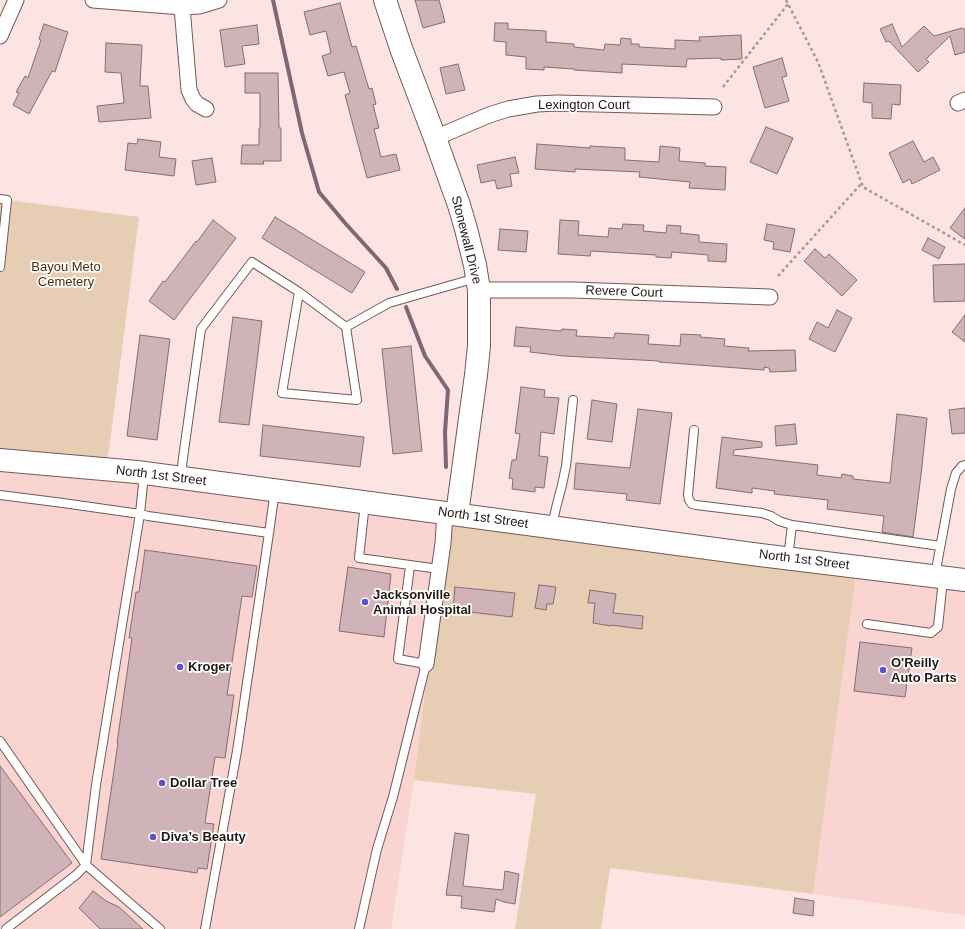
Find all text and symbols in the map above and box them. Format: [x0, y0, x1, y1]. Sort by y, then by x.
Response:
street label: Lexington Court [538, 97, 630, 113]
street label: Stonewall Drive [448, 194, 484, 286]
park label: Bayou Meto Cemetery [31, 259, 101, 290]
street label: Revere Court [585, 283, 663, 301]
street label: North 1st Street [115, 463, 207, 489]
street label: North 1st Street [437, 504, 529, 532]
street label: North 1st Street [758, 547, 850, 573]
place label: Jacksonville Animal Hospital [373, 587, 471, 618]
marker: Jacksonville Animal Hospital [360, 597, 370, 607]
place label: O'Reilly Auto Parts [891, 655, 957, 686]
place label: Kroger [188, 659, 231, 675]
marker: Kroger [175, 662, 185, 672]
marker: O'Reilly Auto Parts [878, 665, 888, 675]
place label: Dollar Tree [170, 775, 237, 791]
marker: Dollar Tree [157, 778, 167, 788]
place label: Diva’s Beauty [161, 829, 246, 845]
marker: Diva’s Beauty [148, 832, 158, 842]

